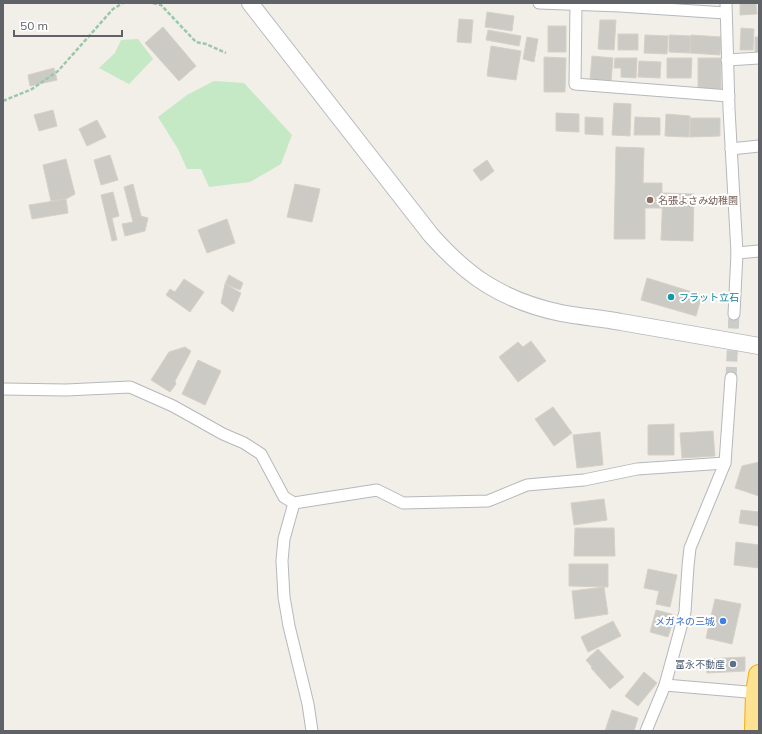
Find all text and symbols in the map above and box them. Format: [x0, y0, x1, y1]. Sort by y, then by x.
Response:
scale bar [14, 12, 122, 38]
text: 50 m [20, 18, 48, 33]
place label: 名張よさみ幼稚園 [658, 194, 738, 207]
marker: 名張よさみ幼稚園 [645, 195, 655, 205]
place label: フラット立石 [679, 291, 739, 304]
marker: フラット立石 [666, 292, 676, 302]
place label: メガネの三城 [655, 615, 715, 628]
marker: メガネの三城 [718, 616, 728, 626]
place label: 富永不動産 [675, 658, 725, 671]
marker: 富永不動産 [728, 659, 738, 669]

